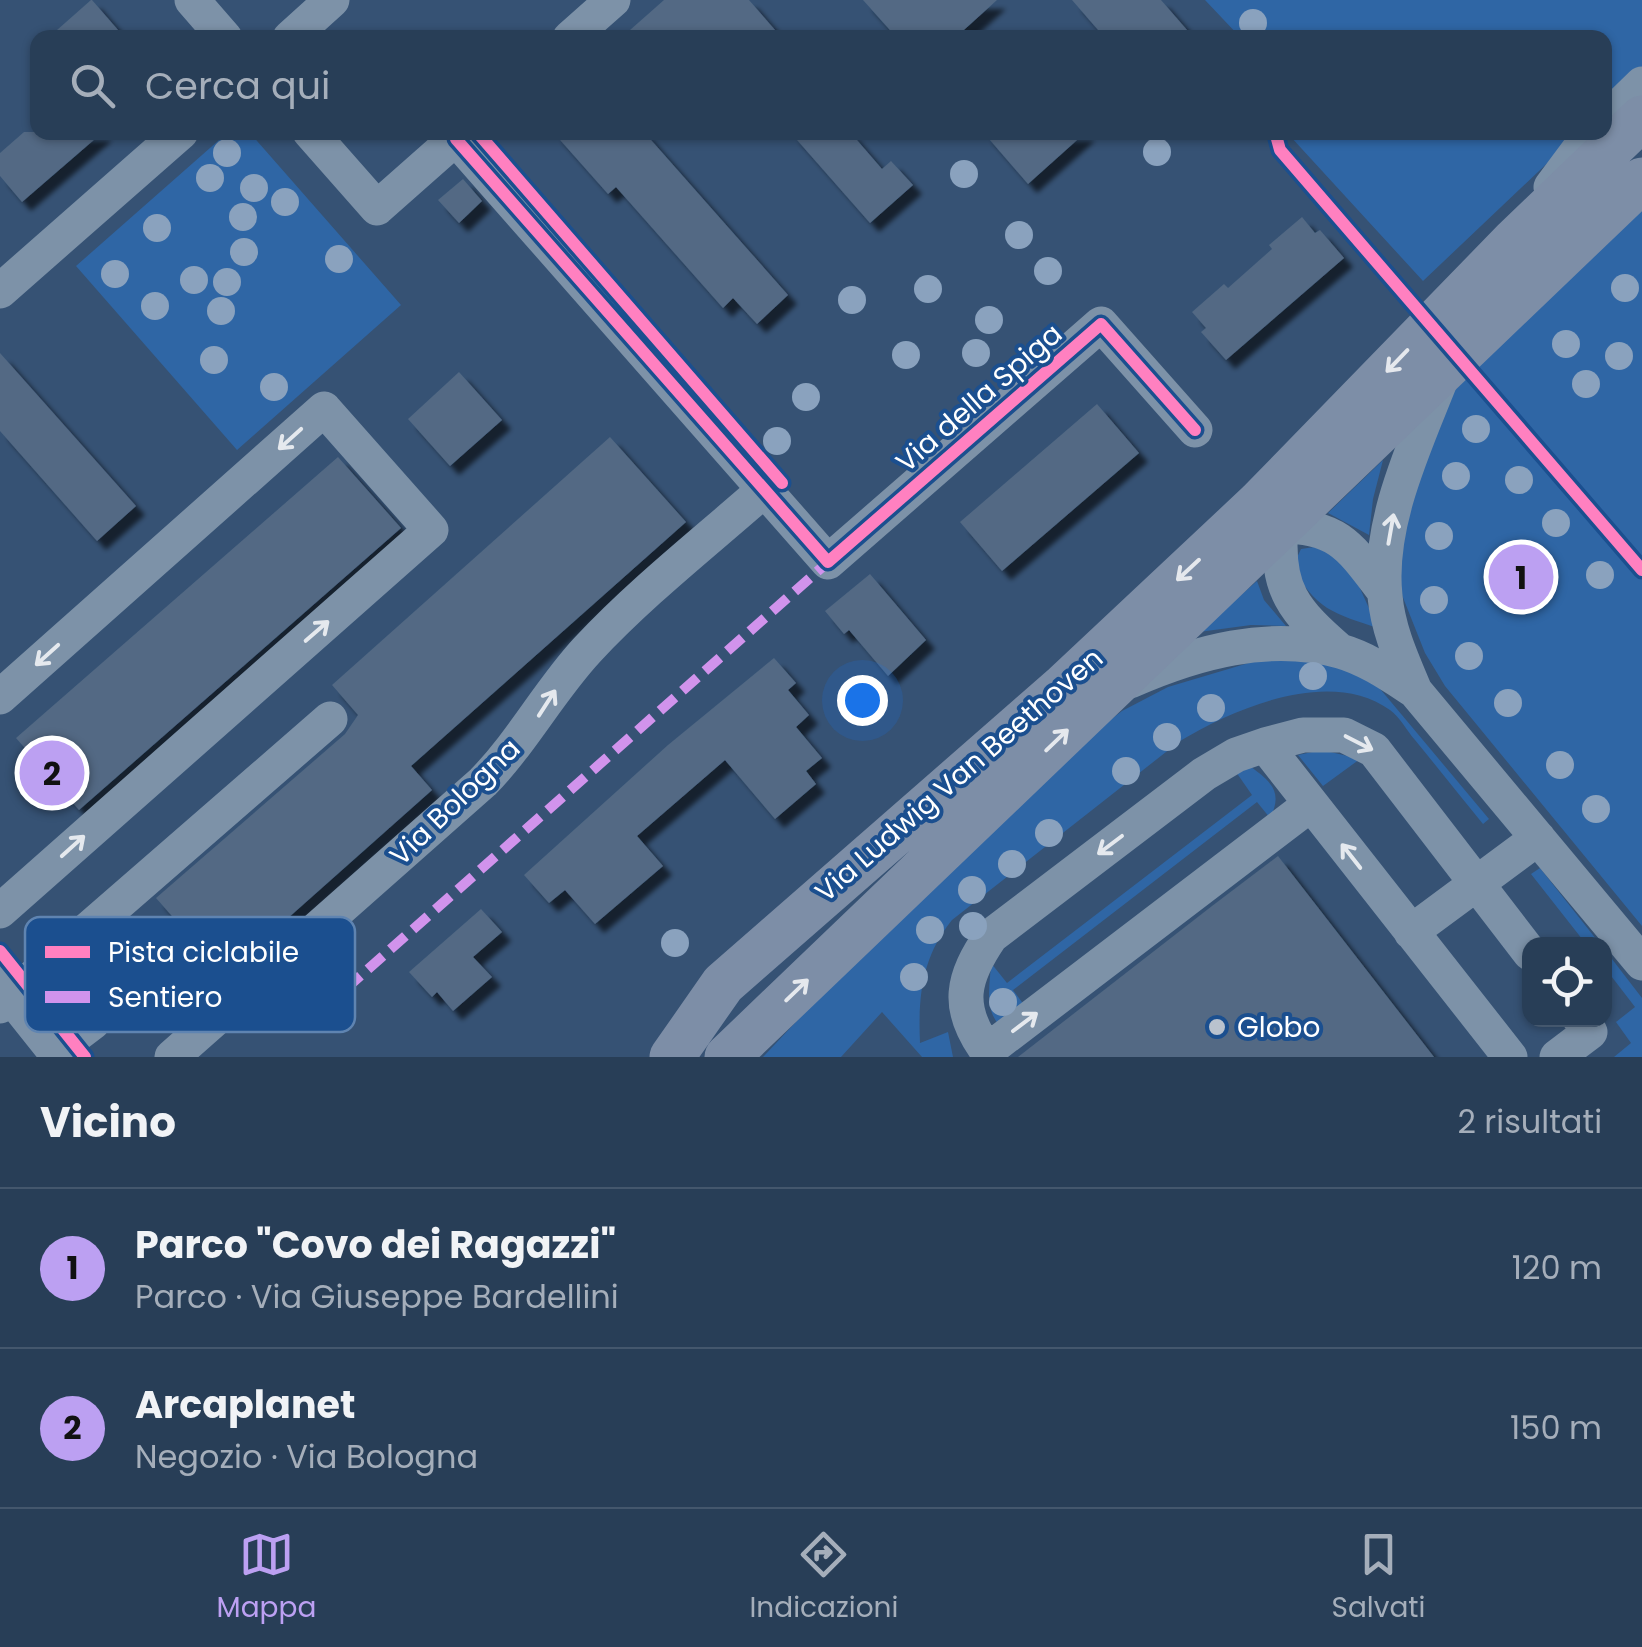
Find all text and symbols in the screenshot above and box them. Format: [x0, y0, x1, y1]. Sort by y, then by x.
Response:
search box [30, 30, 1612, 140]
icon: search [65, 58, 120, 113]
text: Cerca qui [145, 59, 330, 112]
street label: Via della Spiga [887, 315, 1071, 481]
one-way arrow [1385, 348, 1409, 372]
one-way arrow [278, 428, 303, 451]
one-way arrow [1382, 513, 1401, 546]
pin: 1 [1488, 540, 1554, 614]
one-way arrow [1176, 558, 1201, 581]
one-way arrow [303, 621, 329, 643]
street label: Via Ludwig Van Beethoven [807, 639, 1111, 911]
one-way arrow [35, 644, 60, 667]
your location [837, 675, 888, 726]
one-way arrow [537, 689, 558, 717]
one-way arrow [1044, 729, 1069, 753]
street label: Via Bologna [381, 730, 529, 874]
one-way arrow [1344, 734, 1373, 753]
pin: 2 [20, 736, 84, 810]
one-way arrow [1097, 834, 1124, 855]
one-way arrow [60, 835, 85, 858]
one-way arrow [1340, 843, 1362, 869]
legend [25, 917, 355, 1032]
text: Pista ciclabile [108, 933, 299, 972]
map controls [1522, 937, 1612, 1027]
button: locate [1522, 937, 1612, 1027]
text: Sentiero [108, 978, 223, 1017]
one-way arrow [785, 978, 809, 1002]
place label: Globo [1237, 1008, 1320, 1047]
one-way arrow [1011, 1012, 1038, 1033]
marker: Globo [1206, 1016, 1228, 1038]
text: Vicino [40, 1093, 176, 1152]
text: 2 risultati [1457, 1099, 1602, 1144]
text: Parco "Covo dei Ragazzi" [135, 1218, 616, 1271]
text: 1 [66, 1245, 79, 1290]
text: 120 m [1512, 1245, 1602, 1290]
text: Parco · Via Giuseppe Bardellini [135, 1274, 619, 1319]
text: Arcaplanet [135, 1378, 355, 1431]
text: 2 [63, 1405, 82, 1450]
text: 150 m [1510, 1405, 1602, 1450]
text: Negozio · Via Bologna [135, 1434, 478, 1479]
tab: Mappa [217, 1527, 316, 1629]
tab: Indicazioni [749, 1527, 898, 1629]
tab: Salvati [1331, 1527, 1425, 1629]

